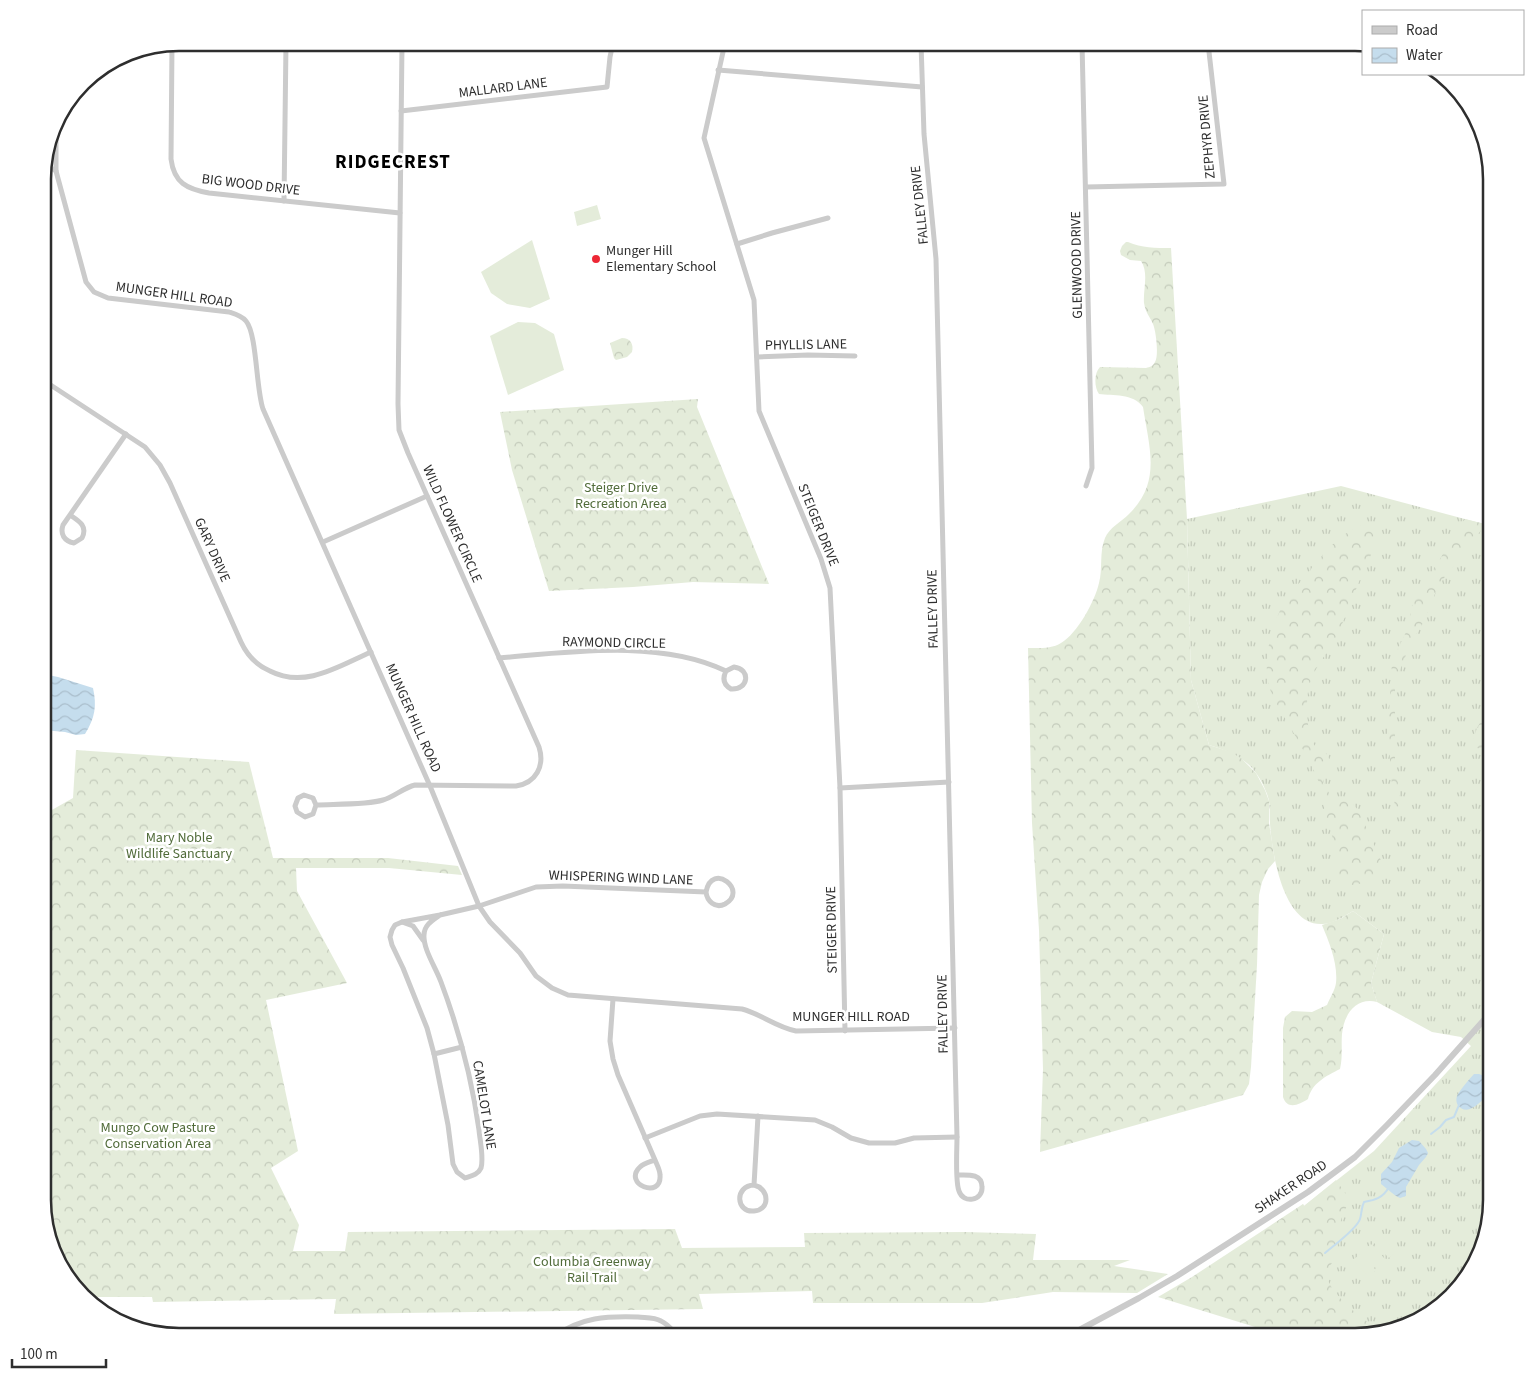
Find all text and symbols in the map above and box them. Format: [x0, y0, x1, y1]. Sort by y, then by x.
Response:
legend [1362, 10, 1524, 75]
text: Road [1406, 20, 1438, 41]
text: Water [1406, 45, 1443, 66]
street label: MALLARD LANE [457, 73, 549, 103]
street label: ZEPHYR DRIVE [1193, 94, 1221, 180]
district label: RIDGECREST [335, 149, 451, 176]
street label: FALLEY DRIVE [906, 165, 934, 245]
street label: BIG WOOD DRIVE [201, 169, 301, 201]
street label: GLENWOOD DRIVE [1066, 211, 1088, 319]
place label: Munger Hill Elementary School [606, 241, 717, 277]
marker: Munger Hill Elementary School [590, 253, 602, 265]
street label: MUNGER HILL ROAD [114, 277, 234, 313]
street label: PHYLLIS LANE [765, 334, 847, 356]
street label: WILD FLOWER CIRCLE [417, 462, 487, 586]
park label: Steiger Drive Recreation Area [575, 478, 667, 514]
street label: STEIGER DRIVE [792, 481, 844, 569]
street label: GARY DRIVE [189, 515, 235, 585]
street label: FALLEY DRIVE [922, 569, 944, 649]
street label: RAYMOND CIRCLE [562, 632, 666, 654]
street label: MUNGER HILL ROAD [380, 660, 446, 776]
park label: Mary Noble Wildlife Sanctuary [126, 828, 232, 864]
street label: WHISPERING WIND LANE [548, 865, 694, 891]
street label: STEIGER DRIVE [821, 886, 843, 974]
street label: FALLEY DRIVE [932, 974, 954, 1054]
street label: MUNGER HILL ROAD [792, 1007, 910, 1027]
street label: CAMELOT LANE [467, 1059, 501, 1151]
park label: Mungo Cow Pasture Conservation Area [100, 1118, 216, 1154]
street label: SHAKER ROAD [1251, 1155, 1331, 1219]
park label: Columbia Greenway Rail Trail [533, 1252, 651, 1288]
scale bar [12, 1336, 106, 1368]
text: 100 m [20, 1344, 58, 1365]

